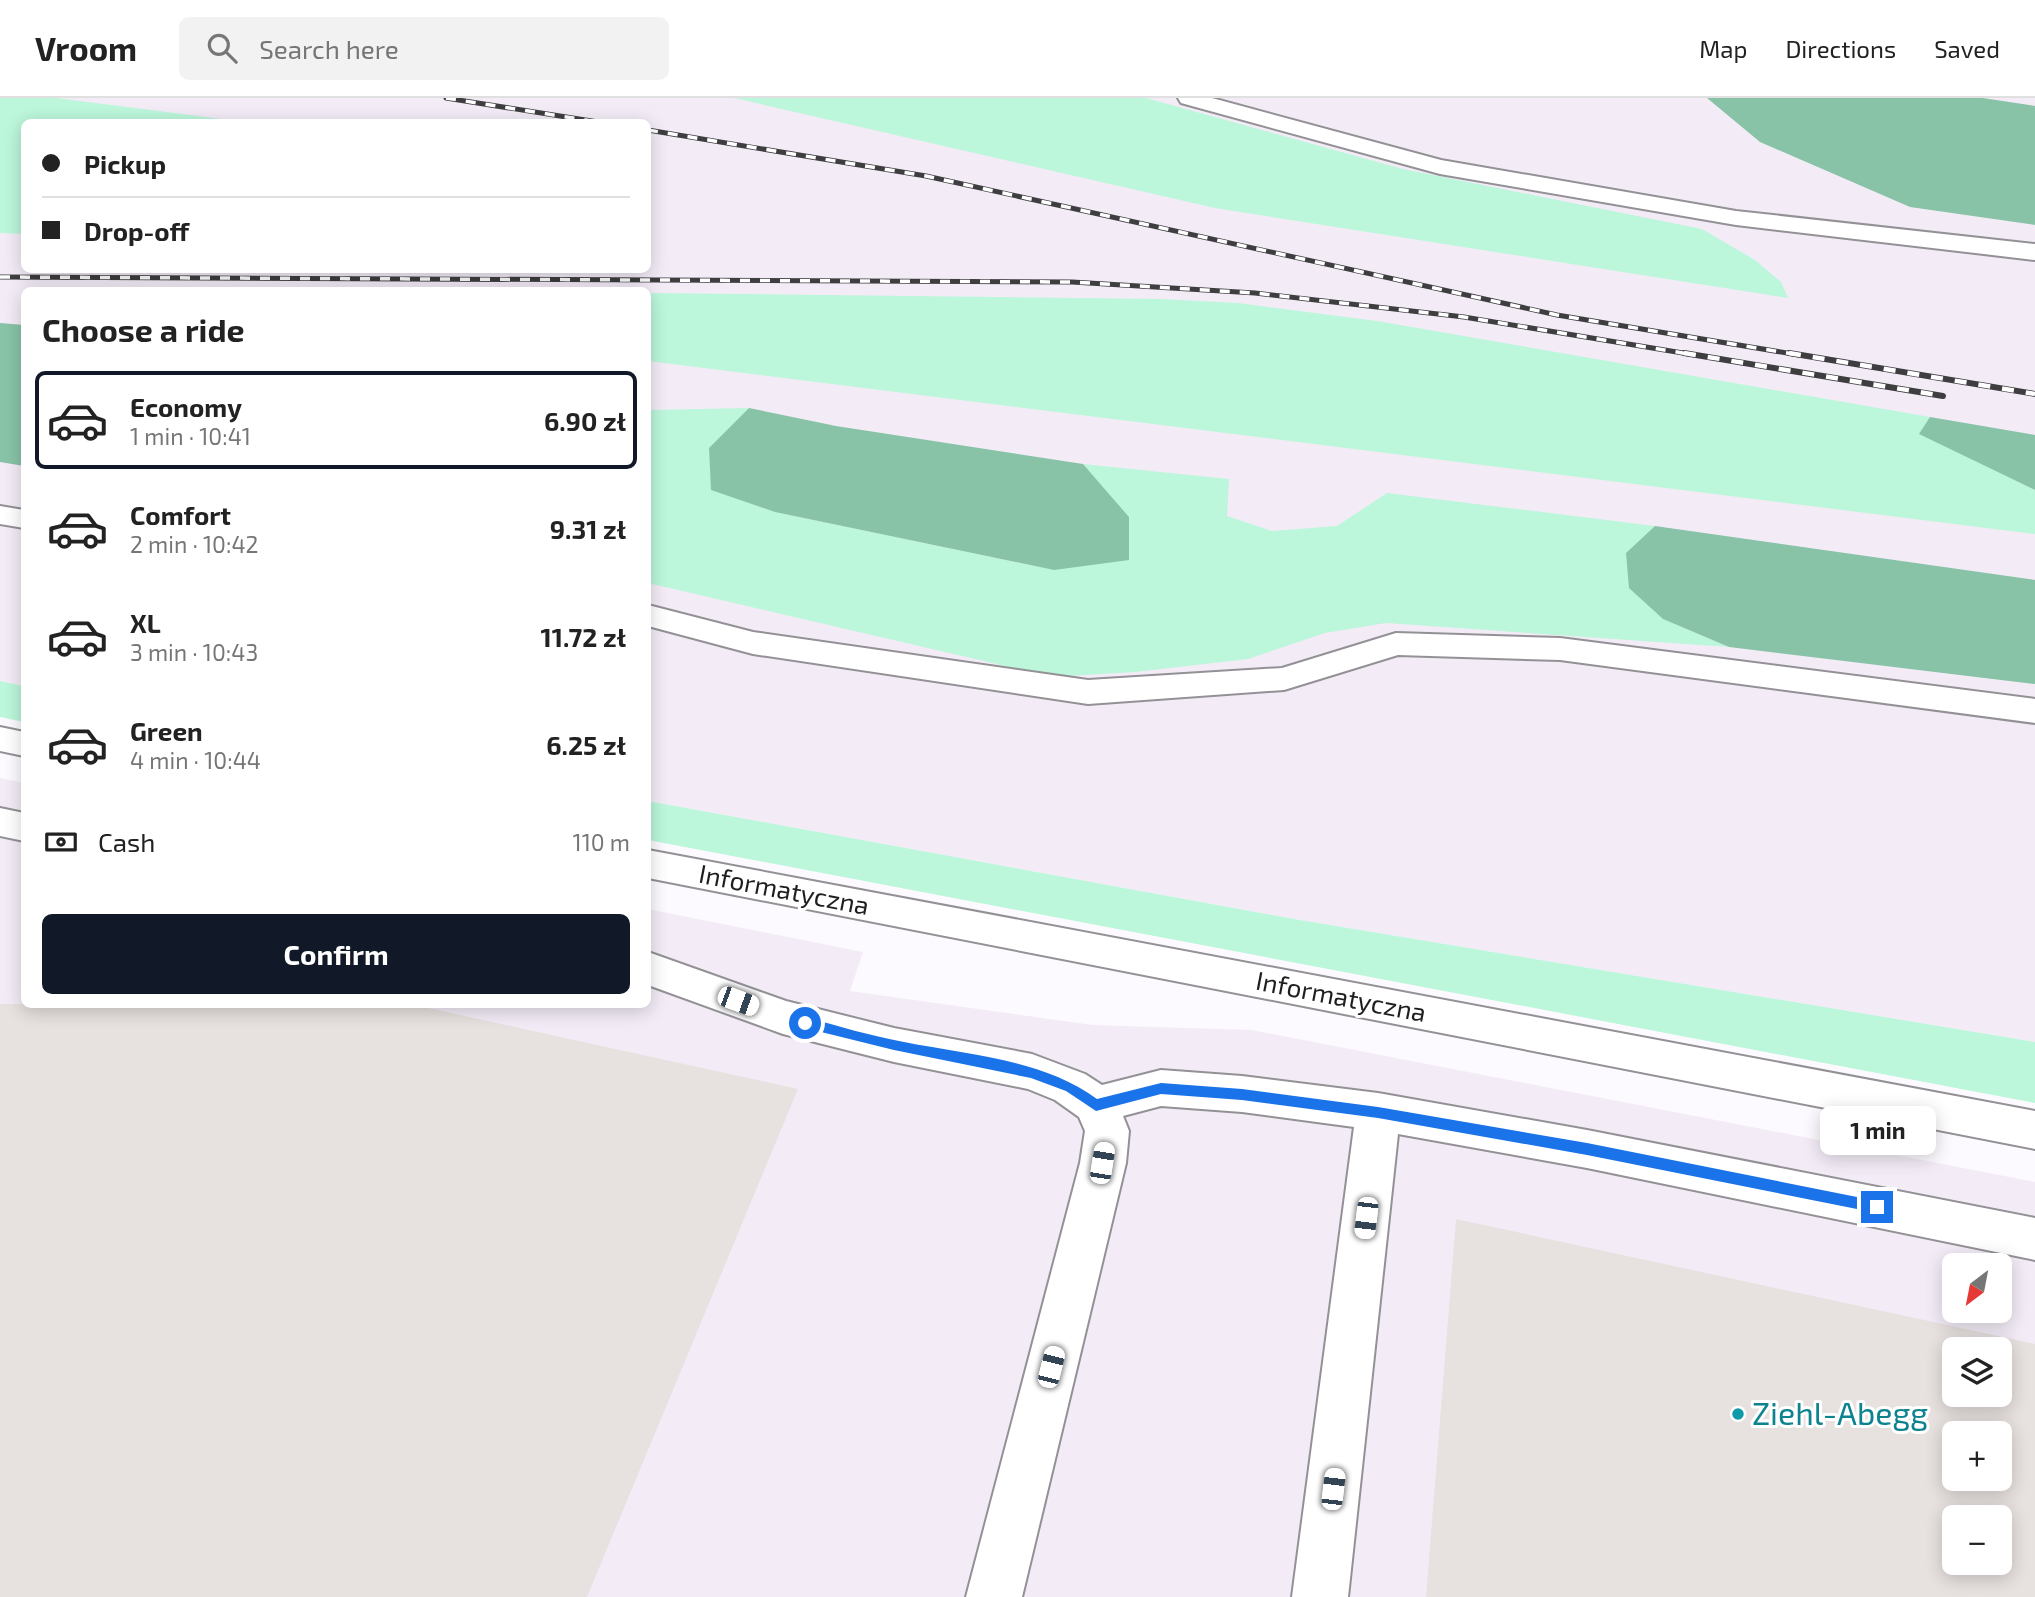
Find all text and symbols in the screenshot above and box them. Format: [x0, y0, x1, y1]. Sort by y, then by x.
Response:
search box [179, 17, 669, 80]
text: Vroom [35, 28, 137, 68]
icon: search [203, 29, 241, 67]
text: Search here [259, 33, 399, 64]
text: Map [1699, 34, 1747, 63]
text: Directions [1785, 34, 1896, 63]
text: Saved [1934, 34, 2000, 63]
text: Pickup [84, 148, 166, 179]
text: Drop-off [84, 215, 189, 246]
text: Choose a ride [42, 310, 245, 348]
icon: car [46, 389, 109, 452]
text: Economy [130, 391, 242, 422]
text: 6.90 zł [544, 405, 626, 436]
text: 1 min · 10:41 [130, 422, 251, 450]
icon: car [46, 497, 109, 560]
text: Comfort [130, 499, 231, 530]
text: 9.31 zł [550, 513, 626, 544]
text: 2 min · 10:42 [130, 530, 258, 558]
icon: car [46, 605, 109, 668]
text: XL [130, 607, 161, 638]
text: 11.72 zł [541, 621, 626, 652]
text: 3 min · 10:43 [130, 638, 258, 666]
icon: car [46, 713, 109, 776]
text: Green [130, 715, 203, 746]
text: 6.25 zł [546, 729, 626, 760]
text: 4 min · 10:44 [130, 746, 261, 774]
icon: cash [42, 823, 80, 861]
text: Cash [98, 826, 155, 857]
text: 110 m [573, 828, 630, 856]
street label: Informatyczna [697, 857, 872, 920]
button: Confirm [42, 914, 630, 994]
street label: Informatyczna [1254, 964, 1429, 1027]
car [715, 984, 762, 1018]
route start [789, 1007, 821, 1039]
callout: 1 min [1819, 1105, 1935, 1154]
text: 1 min [1850, 1116, 1906, 1144]
car [1089, 1141, 1116, 1185]
route end [1861, 1191, 1893, 1223]
car [1354, 1196, 1379, 1240]
north arrow [1942, 1253, 2012, 1323]
map controls [1942, 1253, 2012, 1575]
button: layers [1942, 1337, 2012, 1407]
car [1036, 1344, 1067, 1390]
place label: Ziehl-Abegg [1752, 1393, 1928, 1431]
marker: Ziehl-Abegg [1730, 1406, 1746, 1422]
button: + [1942, 1421, 2012, 1491]
car [1321, 1467, 1346, 1511]
button: − [1942, 1505, 2012, 1575]

